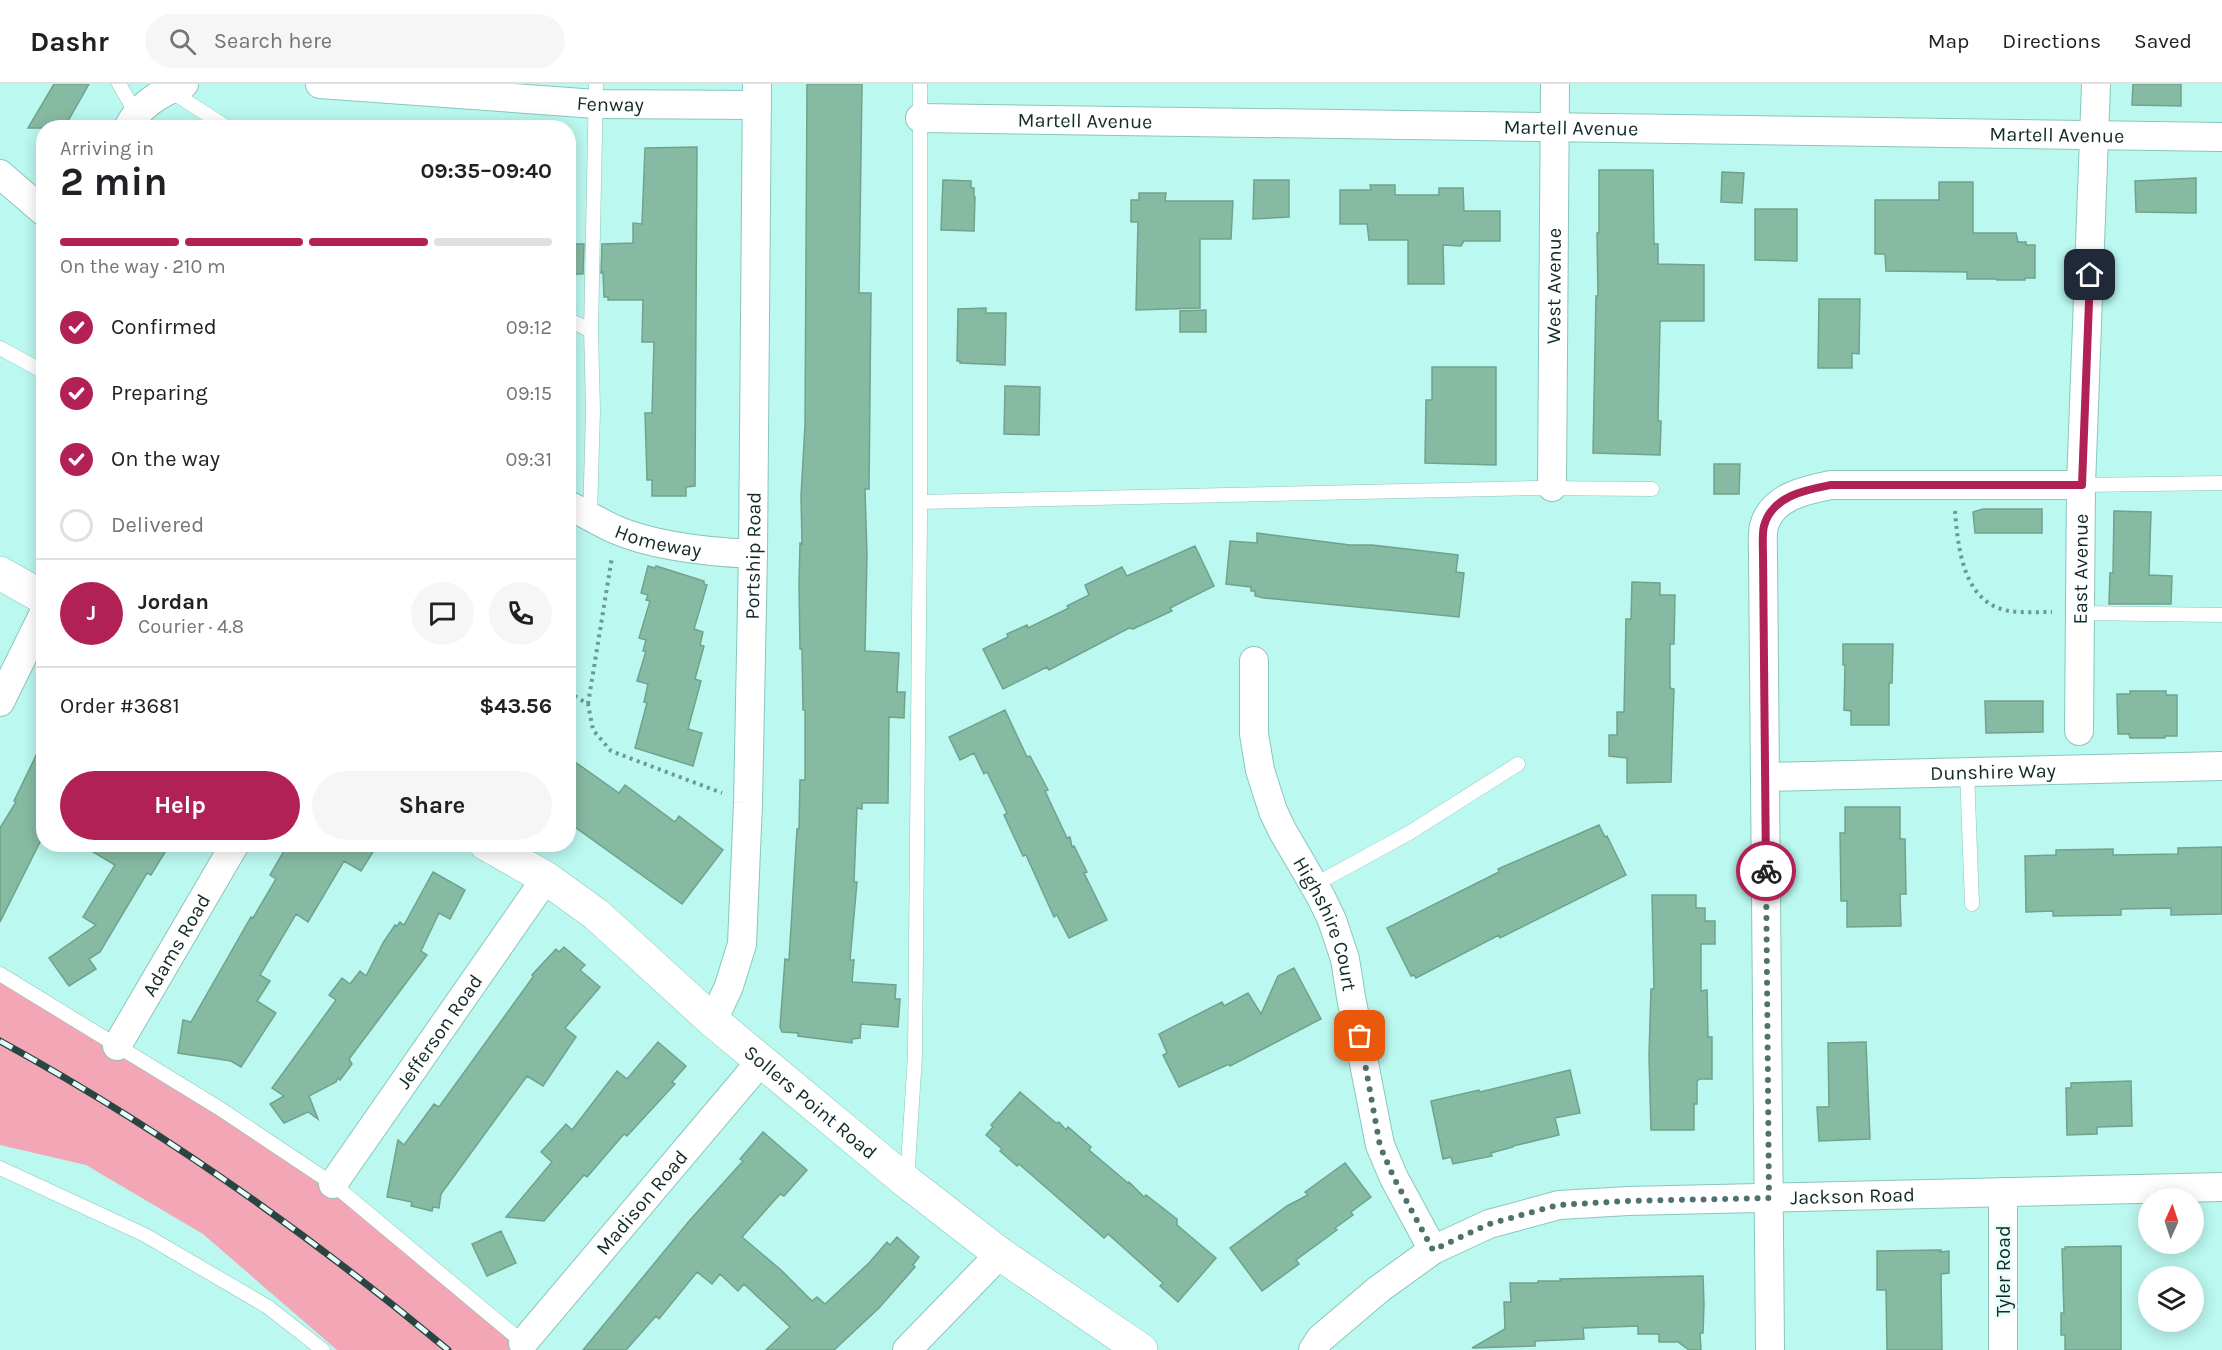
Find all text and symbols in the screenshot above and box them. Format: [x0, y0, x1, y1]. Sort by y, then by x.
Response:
search box [145, 14, 565, 68]
text: Dashr [30, 25, 109, 58]
icon: search [166, 25, 199, 58]
text: Search here [214, 28, 332, 54]
text: Map [1928, 29, 1969, 53]
text: Directions [2002, 29, 2101, 53]
text: Saved [2134, 29, 2192, 53]
street label: Fenway [576, 91, 644, 116]
street label: Martell Avenue [1017, 108, 1153, 133]
street label: Martell Avenue [1503, 115, 1639, 140]
street label: Martell Avenue [1989, 122, 2124, 147]
text: Arriving in [60, 137, 154, 160]
text: 09:35–09:40 [420, 158, 552, 184]
text: 2 min [60, 159, 168, 205]
street label: West Avenue [1542, 228, 1565, 344]
pin [2064, 249, 2115, 300]
text: On the way · 210 m [60, 255, 226, 278]
icon: home [2073, 258, 2106, 291]
icon: check [60, 311, 93, 344]
text: Confirmed [111, 314, 217, 340]
text: 09:12 [506, 316, 552, 339]
icon: check [60, 377, 93, 410]
text: Preparing [111, 380, 208, 406]
text: 09:15 [506, 382, 552, 405]
icon: check [60, 443, 93, 476]
text: On the way [111, 446, 220, 472]
text: 09:31 [506, 448, 552, 471]
street label: Portship Road [740, 492, 765, 620]
text: Delivered [111, 512, 204, 538]
street label: East Avenue [2068, 513, 2092, 625]
street label: Homeway [612, 519, 703, 562]
button: chat [411, 582, 474, 645]
button: phone [489, 582, 552, 645]
text: Jordan [138, 589, 209, 615]
text: J [87, 600, 96, 626]
text: Courier · 4.8 [138, 615, 244, 638]
text: Order #3681 [60, 693, 180, 719]
text: $43.56 [479, 693, 552, 719]
street label: Dunshire Way [1930, 759, 2056, 785]
button: Help [60, 771, 300, 840]
button: Share [312, 771, 552, 840]
courier [1736, 841, 1796, 901]
street label: Highshire Court [1288, 852, 1361, 993]
icon: bike [1750, 855, 1783, 888]
street label: Adams Road [137, 890, 215, 1000]
street label: Jefferson Road [392, 970, 487, 1093]
pin [1334, 1010, 1385, 1061]
icon: bag [1343, 1019, 1376, 1052]
street label: Sollers Point Road [740, 1040, 882, 1164]
street label: Madison Road [591, 1145, 692, 1260]
street label: Jackson Road [1790, 1183, 1915, 1209]
north arrow [2138, 1188, 2204, 1254]
map controls [2138, 1188, 2204, 1332]
street label: Tyler Road [1992, 1225, 2015, 1317]
button: layers [2138, 1266, 2204, 1332]

